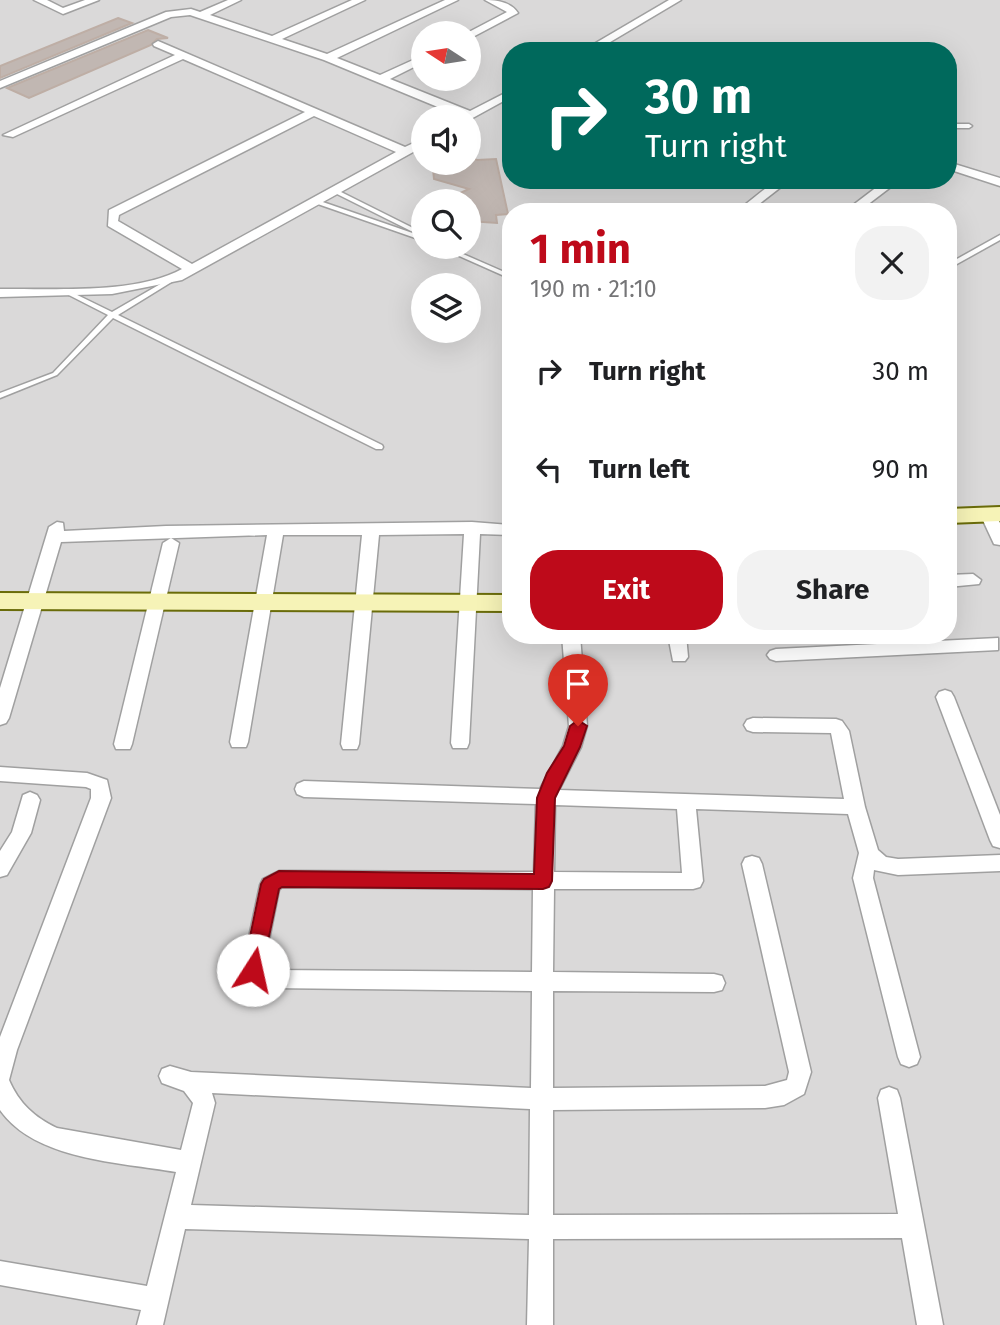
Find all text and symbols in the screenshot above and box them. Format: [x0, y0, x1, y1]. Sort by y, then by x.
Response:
north arrow [411, 21, 481, 91]
map controls [411, 21, 481, 343]
text: 30 m [645, 67, 752, 126]
icon: right [530, 70, 621, 161]
button: sound [411, 105, 481, 175]
text: Turn right [645, 127, 787, 165]
button: search [411, 189, 481, 259]
text: 1 min [530, 224, 631, 274]
button: close [855, 226, 929, 300]
button: layers [411, 273, 481, 343]
text: 190 m · 21:10 [530, 275, 657, 303]
icon: right [530, 352, 568, 390]
text: Turn right [589, 356, 706, 387]
text: 30 m [872, 356, 929, 387]
icon: left [530, 450, 568, 488]
text: Turn left [589, 454, 690, 485]
text: 90 m [872, 454, 929, 485]
button: Exit [530, 550, 723, 630]
button: Share [737, 550, 929, 630]
pin [548, 654, 608, 726]
icon: arrive [559, 665, 597, 703]
position arrow [216, 933, 290, 1007]

